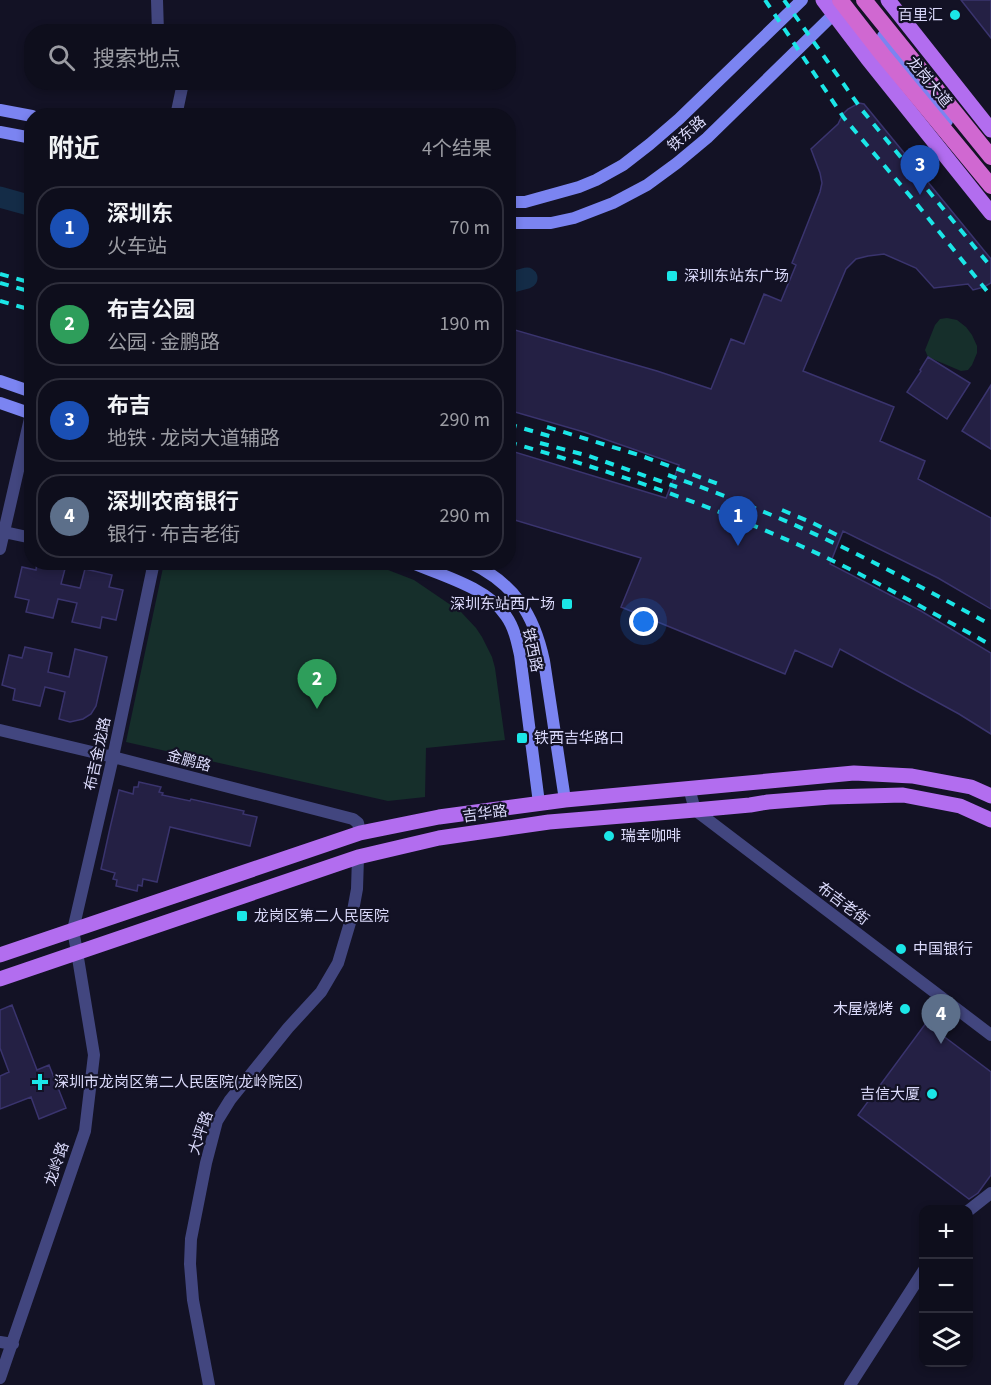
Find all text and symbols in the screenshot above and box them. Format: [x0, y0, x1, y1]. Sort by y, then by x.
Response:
place label: 百里汇 [898, 5, 943, 26]
marker: 百里汇 [948, 8, 962, 22]
search box [24, 24, 516, 90]
icon: search [45, 41, 78, 74]
text: 搜索地点 [93, 43, 181, 75]
street label: 龙岗大道 [902, 52, 956, 112]
street label: 铁东路 [663, 111, 711, 157]
text: 附近 [48, 130, 100, 167]
text: 4个结果 [422, 135, 492, 163]
pin: 3 [900, 146, 940, 195]
text: 深圳东 [107, 198, 173, 230]
text: 1 [64, 214, 75, 242]
text: 70 m [450, 214, 490, 242]
text: 火车站 [107, 233, 167, 261]
place label: 深圳东站东广场 [684, 266, 789, 287]
marker: 深圳东站东广场 [665, 269, 679, 283]
text: 布吉公园 [107, 294, 195, 326]
text: 2 [64, 310, 75, 338]
text: 190 m [440, 310, 490, 338]
text: 公园 · 金鹏路 [107, 329, 220, 357]
text: 布吉 [107, 390, 151, 422]
text: 3 [64, 406, 75, 434]
text: 290 m [440, 406, 490, 434]
text: 地铁 · 龙岗大道辅路 [107, 425, 280, 453]
text: 深圳农商银行 [107, 486, 239, 518]
pin: 1 [718, 496, 758, 546]
text: 4 [64, 502, 75, 530]
text: 290 m [440, 502, 490, 530]
text: 银行 · 布吉老街 [107, 521, 240, 549]
place label: 深圳东站西广场 [450, 594, 555, 615]
marker: 深圳东站西广场 [560, 597, 574, 611]
your location [629, 607, 658, 636]
street label: 铁西路 [517, 626, 547, 674]
pin: 2 [298, 660, 336, 709]
street label: 布吉金龙路 [80, 715, 116, 793]
place label: 铁西吉华路口 [534, 728, 624, 749]
marker: 铁西吉华路口 [515, 731, 529, 745]
street label: 金鹏路 [165, 745, 213, 777]
street label: 吉华路 [461, 800, 509, 828]
place label: 瑞幸咖啡 [621, 826, 681, 847]
marker: 瑞幸咖啡 [602, 829, 616, 843]
street label: 布吉老街 [813, 878, 873, 930]
place label: 龙岗区第二人民医院 [254, 906, 389, 927]
marker: 龙岗区第二人民医院 [235, 909, 249, 923]
place label: 中国银行 [913, 939, 973, 960]
marker: 中国银行 [894, 942, 908, 956]
pin: 4 [922, 994, 960, 1044]
place label: 木屋烧烤 [833, 999, 893, 1020]
marker: 木屋烧烤 [898, 1002, 912, 1016]
place label: 深圳市龙岗区第二人民医院(龙岭院区) [54, 1072, 303, 1093]
marker: 深圳市龙岗区第二人民医院(龙岭院区) [31, 1073, 49, 1091]
place label: 吉信大厦 [860, 1084, 920, 1105]
marker: 吉信大厦 [925, 1087, 939, 1101]
street label: 大坪路 [184, 1108, 218, 1158]
street label: 龙岭路 [40, 1139, 74, 1189]
map controls [919, 1205, 973, 1367]
button: + [919, 1205, 973, 1259]
button: − [919, 1259, 973, 1313]
button: layers [919, 1313, 973, 1367]

